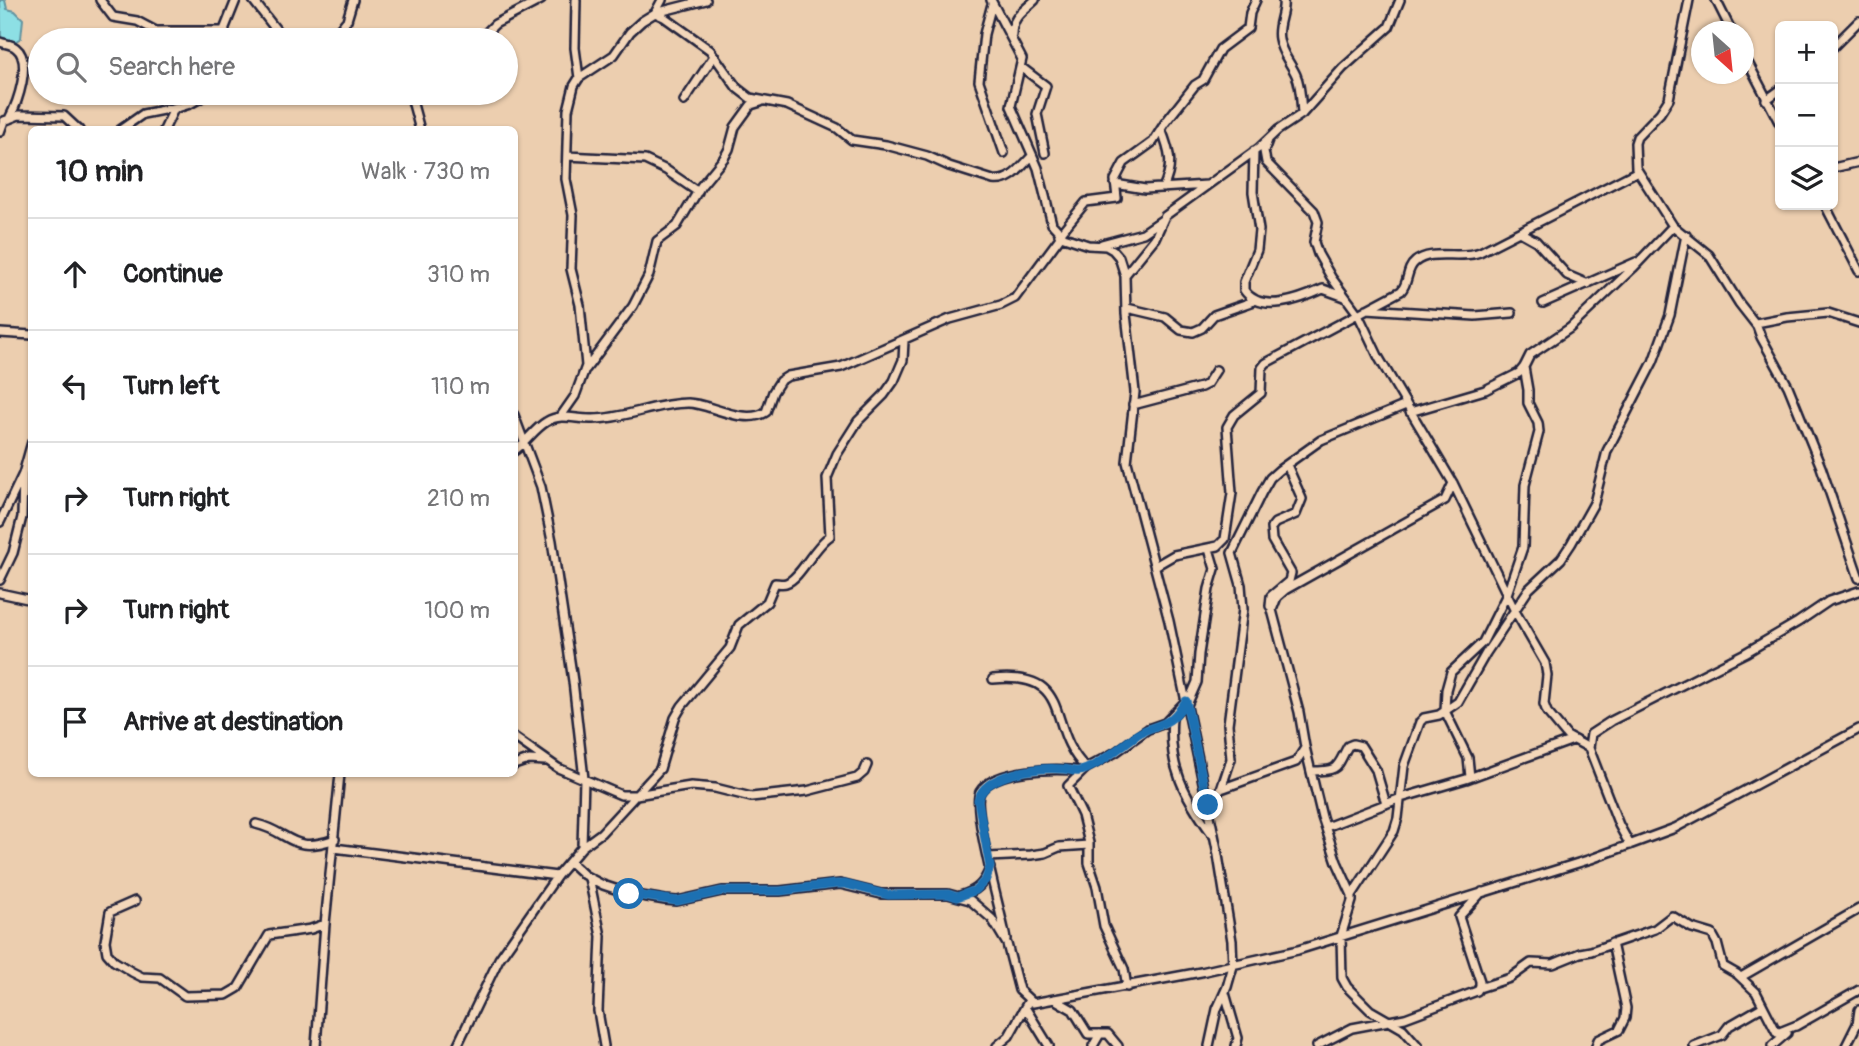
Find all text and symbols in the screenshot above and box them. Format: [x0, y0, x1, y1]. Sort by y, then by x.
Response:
north arrow [1691, 21, 1754, 84]
map controls [1775, 21, 1838, 210]
button: + [1775, 21, 1838, 84]
search box [28, 28, 518, 105]
icon: search [52, 48, 90, 86]
text: Search here [108, 51, 235, 83]
button: − [1775, 84, 1838, 147]
button: layers [1775, 147, 1838, 210]
text: 10 min [56, 153, 143, 190]
text: Walk · 730 m [361, 157, 490, 186]
icon: ahead [56, 255, 94, 293]
text: Continue [123, 258, 223, 290]
text: 310 m [427, 260, 490, 289]
icon: left [56, 367, 94, 405]
text: Turn left [123, 370, 219, 402]
text: 110 m [431, 372, 490, 401]
icon: right [56, 479, 94, 517]
text: Turn right [123, 482, 229, 514]
text: 210 m [427, 484, 490, 513]
icon: right [56, 591, 94, 629]
text: Turn right [123, 594, 229, 626]
text: 100 m [424, 596, 490, 625]
icon: arrive [56, 703, 94, 741]
text: Arrive at destination [123, 706, 343, 738]
route end [1192, 789, 1223, 820]
route start [613, 878, 644, 909]

